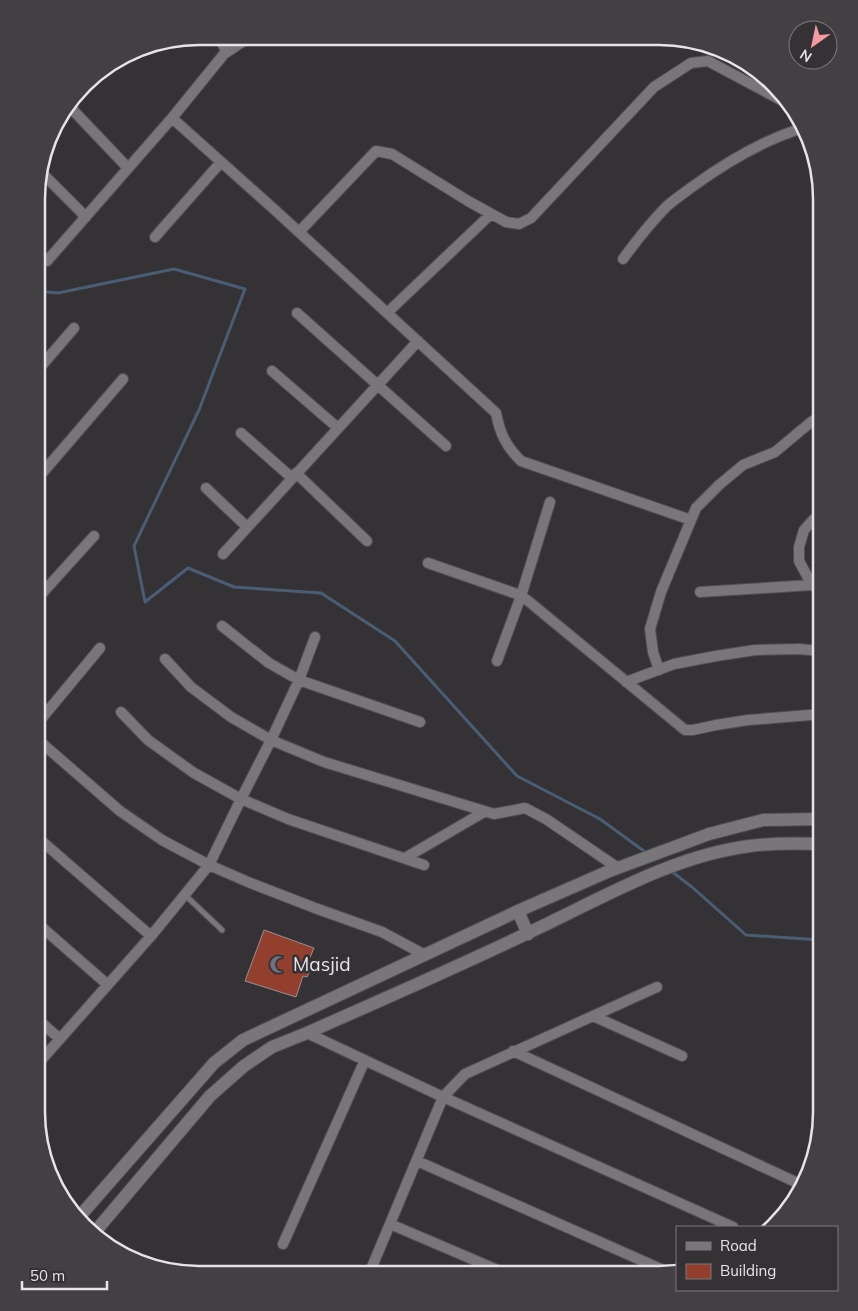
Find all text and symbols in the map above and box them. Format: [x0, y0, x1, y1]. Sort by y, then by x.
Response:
north arrow [788, 20, 838, 70]
text: N [797, 45, 815, 66]
place label: Masjid [293, 952, 351, 976]
mosque icon: Masjid [269, 954, 289, 974]
legend [676, 1226, 838, 1291]
text: Road [720, 1236, 757, 1255]
scale bar [22, 1258, 108, 1290]
text: Building [720, 1261, 776, 1280]
text: 50 m [30, 1266, 65, 1285]

